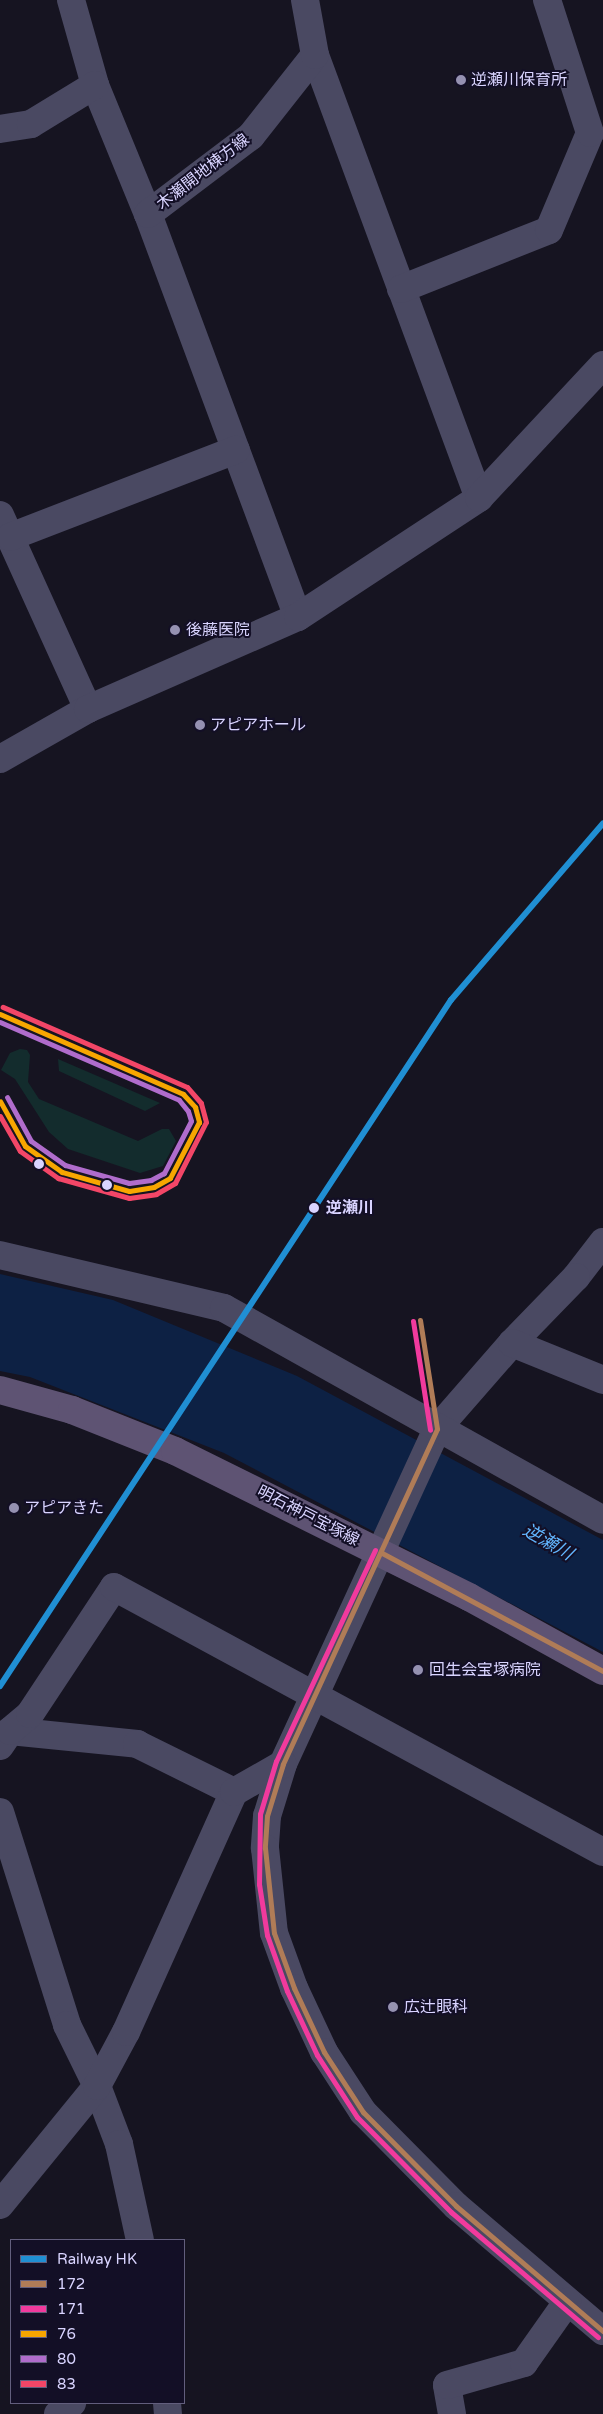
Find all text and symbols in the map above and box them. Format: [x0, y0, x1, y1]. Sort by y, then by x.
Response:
place label: 逆瀬川保育所 [471, 70, 567, 90]
marker: 逆瀬川保育所 [455, 74, 467, 86]
street label: 木瀬開地棟方線 [153, 130, 253, 214]
place label: 後藤医院 [186, 620, 250, 640]
marker: 後藤医院 [168, 623, 182, 637]
place label: アピアホール [210, 715, 306, 735]
marker: アピアホール [194, 719, 206, 731]
unlabelled marker [34, 1159, 44, 1169]
unlabelled marker [102, 1180, 112, 1190]
place label: 逆瀬川 [326, 1198, 374, 1218]
marker: 逆瀬川 [306, 1200, 322, 1216]
street label: 明石神戸宝塚線 [254, 1482, 362, 1550]
place label: アピアきた [24, 1498, 104, 1518]
marker: アピアきた [8, 1502, 20, 1514]
water label: 逆瀬川 [519, 1519, 577, 1565]
place label: 回生会宝塚病院 [429, 1660, 541, 1680]
marker: 回生会宝塚病院 [411, 1663, 425, 1677]
place label: 広辻眼科 [404, 1997, 468, 2017]
marker: 広辻眼科 [386, 2000, 400, 2014]
legend [10, 2239, 185, 2404]
text: Railway HK [57, 2250, 137, 2268]
text: 172 [57, 2275, 85, 2293]
text: 171 [57, 2300, 85, 2318]
text: 76 [57, 2325, 76, 2343]
text: 80 [57, 2350, 76, 2368]
text: 83 [57, 2375, 76, 2393]

